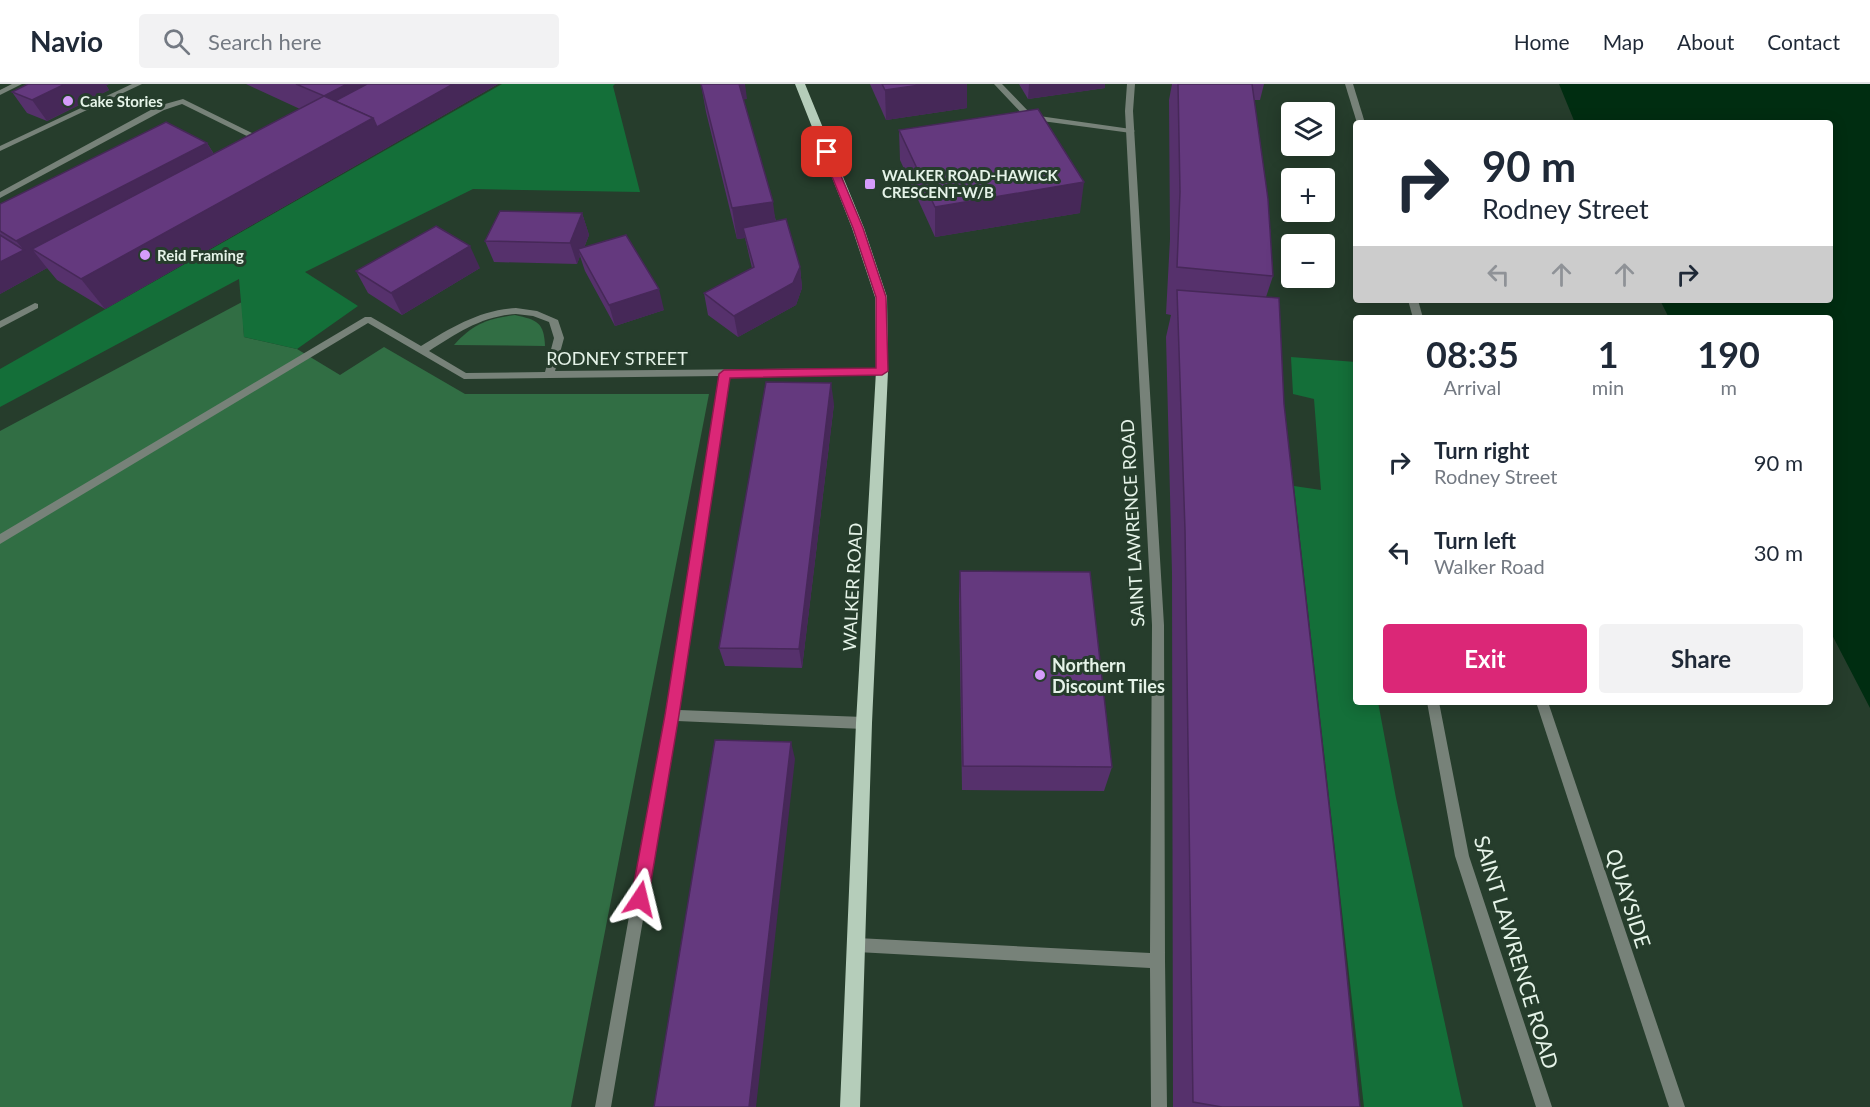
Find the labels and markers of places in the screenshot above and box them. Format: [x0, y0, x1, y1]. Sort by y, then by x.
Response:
place label: Cake Stories [80, 92, 163, 110]
marker: Cake Stories [61, 94, 75, 108]
pin [801, 126, 852, 177]
place label: WALKER ROAD-HAWICK CRESCENT-W/B [882, 166, 1059, 201]
marker: WALKER ROAD-HAWICK CRESCENT-W/B [863, 177, 877, 191]
place label: Reid Framing [157, 246, 244, 264]
marker: Reid Framing [138, 248, 152, 262]
place label: Northern Discount Tiles [1052, 654, 1165, 697]
marker: Northern Discount Tiles [1033, 668, 1047, 682]

